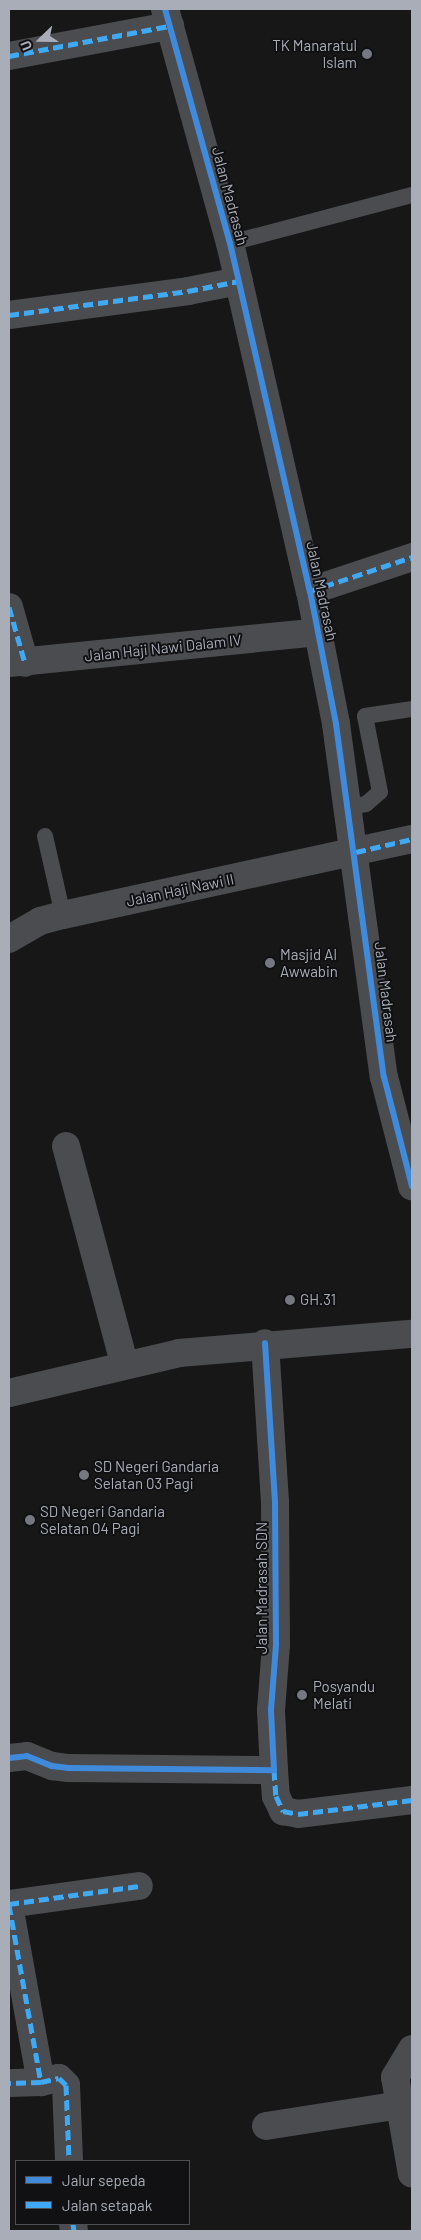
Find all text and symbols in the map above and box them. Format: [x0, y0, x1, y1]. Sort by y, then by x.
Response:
north arrow [15, 15, 65, 65]
place label: TK Manaratul Islam [272, 36, 357, 71]
text: U [16, 39, 35, 53]
marker: TK Manaratul Islam [361, 48, 373, 60]
street label: Jalan Madrasah [208, 145, 252, 247]
street label: Jalan Madrasah [303, 540, 341, 642]
street label: Jalan Haji Nawi Dalam IV [84, 631, 242, 665]
street label: Jalan Haji Nawi II [125, 870, 235, 910]
street label: Jalan Madrasah [371, 941, 401, 1043]
place label: Masjid Al Awwabin [280, 945, 338, 980]
marker: Masjid Al Awwabin [264, 957, 276, 969]
place label: GH.31 [300, 1291, 336, 1309]
marker: GH.31 [284, 1294, 296, 1306]
place label: SD Negeri Gandaria Selatan 03 Pagi [94, 1457, 219, 1492]
marker: SD Negeri Gandaria Selatan 03 Pagi [78, 1469, 90, 1481]
place label: SD Negeri Gandaria Selatan 04 Pagi [40, 1502, 165, 1537]
marker: SD Negeri Gandaria Selatan 04 Pagi [24, 1514, 36, 1526]
street label: Jalan Madrasah SDN [253, 1522, 271, 1654]
place label: Posyandu Melati [313, 1677, 375, 1712]
marker: Posyandu Melati [295, 1688, 309, 1702]
legend [15, 2160, 190, 2225]
text: Jalur sepeda [62, 2171, 146, 2189]
text: Jalan setapak [62, 2196, 152, 2214]

